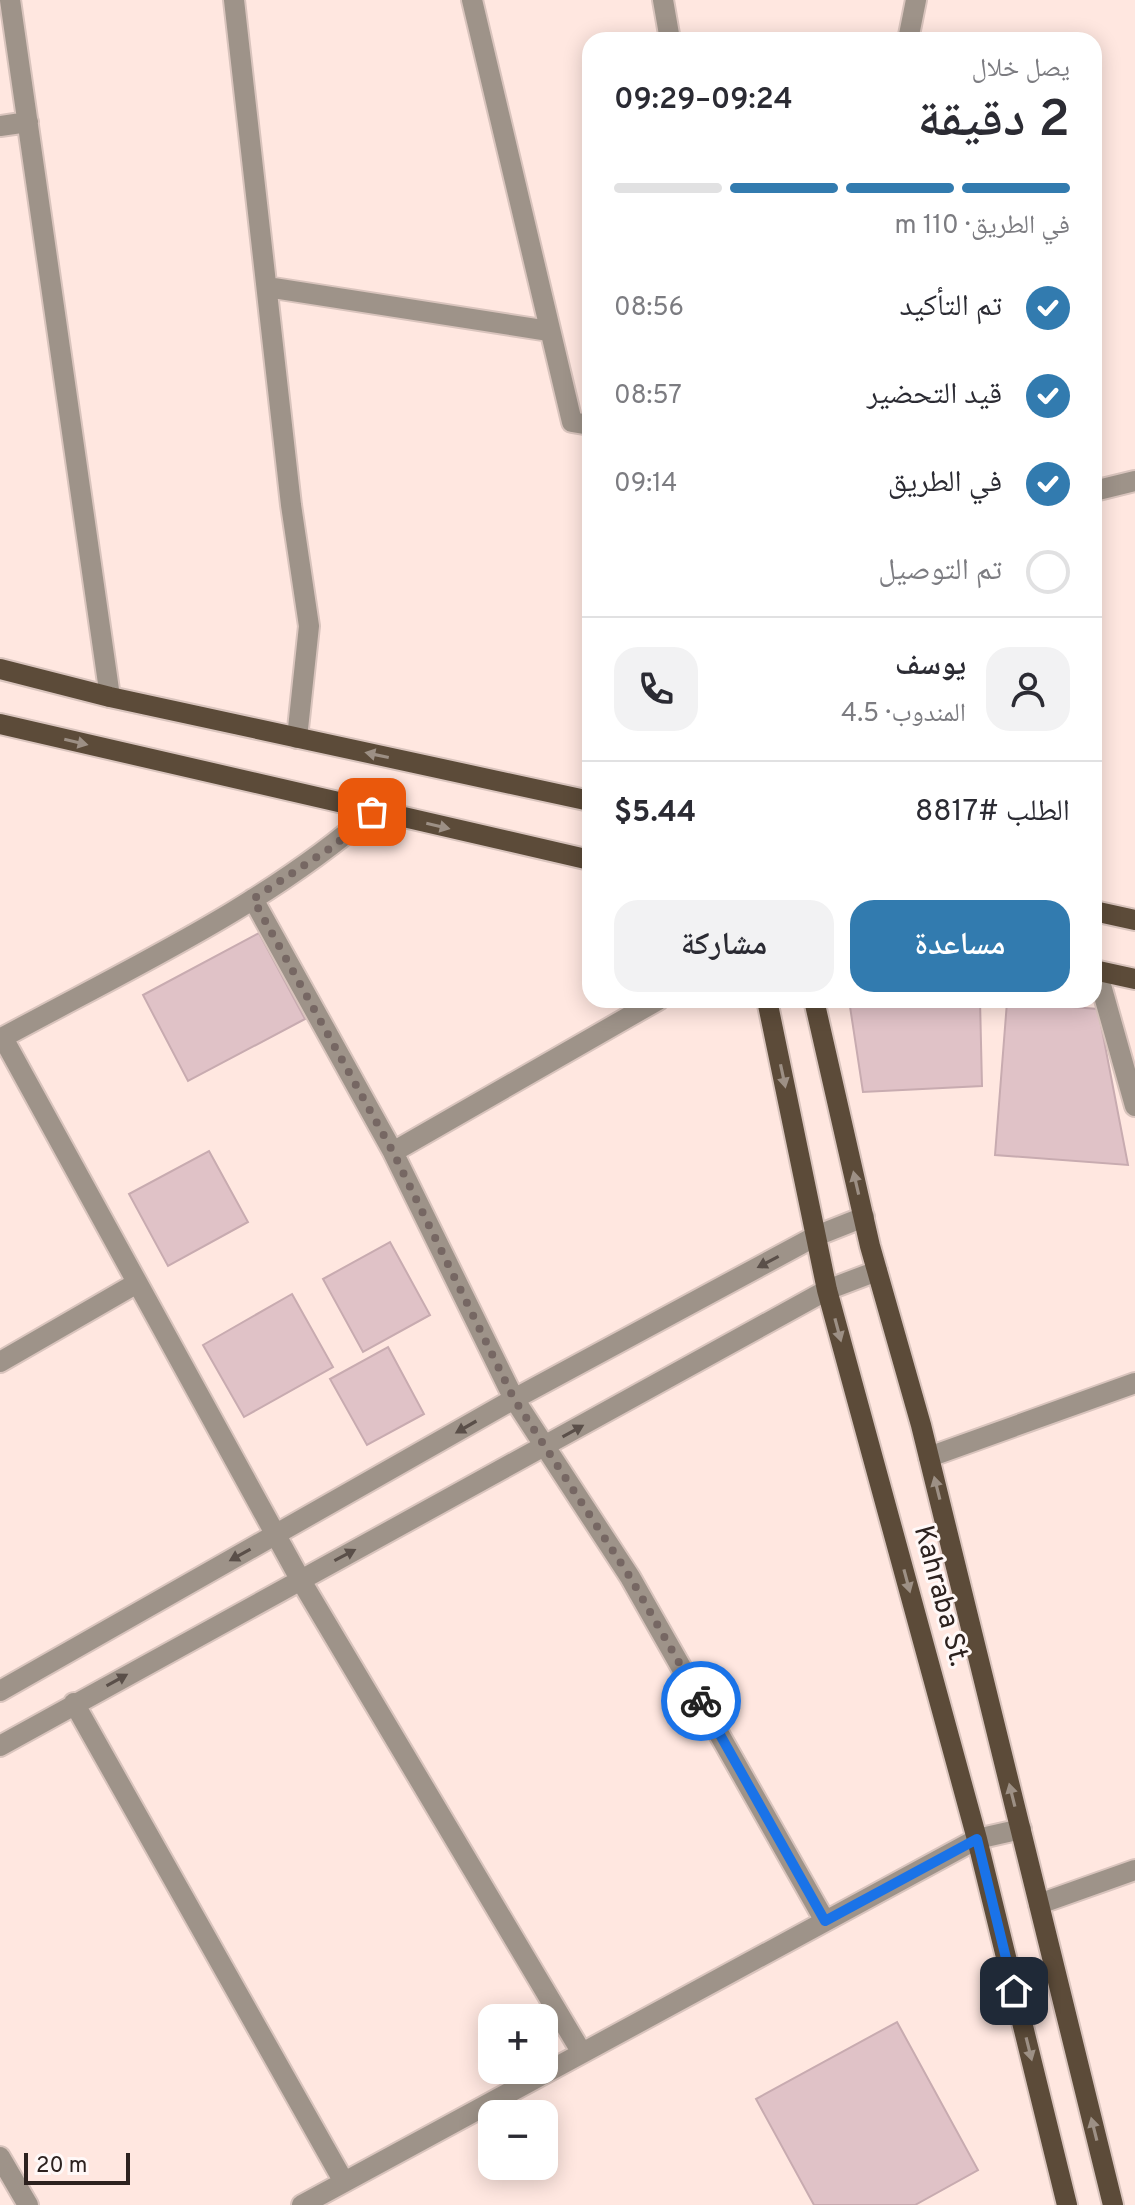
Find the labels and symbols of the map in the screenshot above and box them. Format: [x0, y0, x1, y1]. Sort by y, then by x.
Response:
one-way arrow [64, 736, 89, 749]
one-way arrow [364, 748, 389, 761]
pin [338, 778, 406, 846]
one-way arrow [426, 820, 451, 833]
one-way arrow [777, 1064, 790, 1089]
one-way arrow [849, 1170, 862, 1195]
one-way arrow [757, 1256, 780, 1269]
one-way arrow [833, 1318, 845, 1343]
one-way arrow [455, 1419, 477, 1433]
one-way arrow [562, 1424, 584, 1438]
one-way arrow [930, 1476, 943, 1501]
street label: Kahraba St. [904, 1522, 976, 1670]
one-way arrow [333, 1548, 356, 1561]
one-way arrow [229, 1549, 252, 1562]
one-way arrow [901, 1569, 913, 1594]
courier [661, 1661, 741, 1741]
one-way arrow [105, 1673, 128, 1686]
one-way arrow [1006, 1783, 1018, 1808]
pin [980, 1957, 1048, 2025]
one-way arrow [1023, 2037, 1035, 2062]
one-way arrow [1088, 2117, 1100, 2142]
scale bar [24, 2149, 130, 2185]

